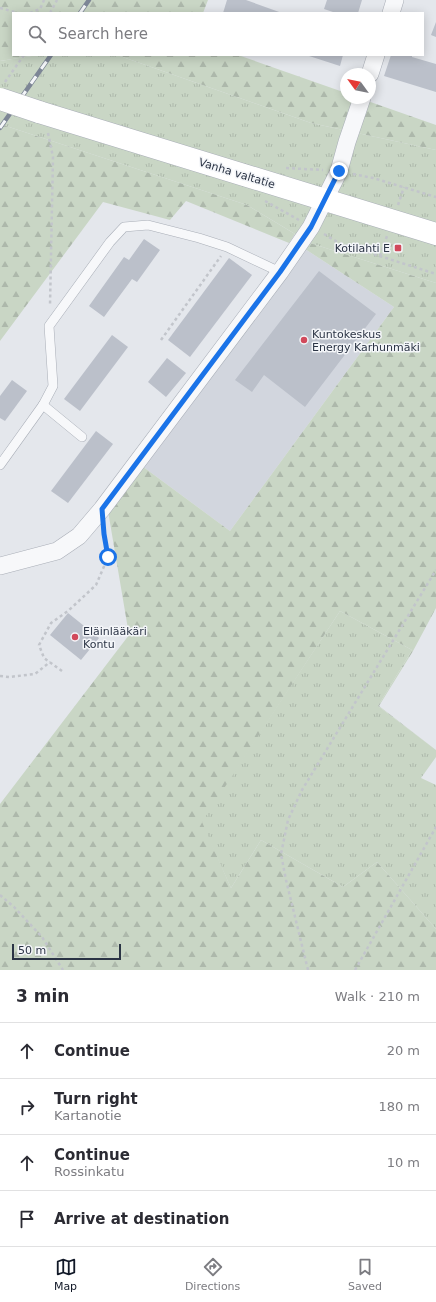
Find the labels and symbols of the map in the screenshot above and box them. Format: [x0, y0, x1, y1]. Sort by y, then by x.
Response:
north arrow [340, 68, 376, 104]
street label: Vanha valtatie [197, 156, 277, 191]
route end [330, 162, 348, 180]
place label: Kotilahti E [335, 242, 390, 255]
marker: Kotilahti E [393, 243, 403, 253]
place label: Kuntokeskus Energy Karhunmäki [312, 328, 420, 354]
marker: Kuntokeskus Energy Karhunmäki [299, 335, 309, 345]
route start [99, 548, 117, 566]
place label: Eläinlääkäri Kontu [83, 625, 147, 651]
marker: Eläinlääkäri Kontu [70, 632, 80, 642]
scale bar [12, 942, 121, 961]

